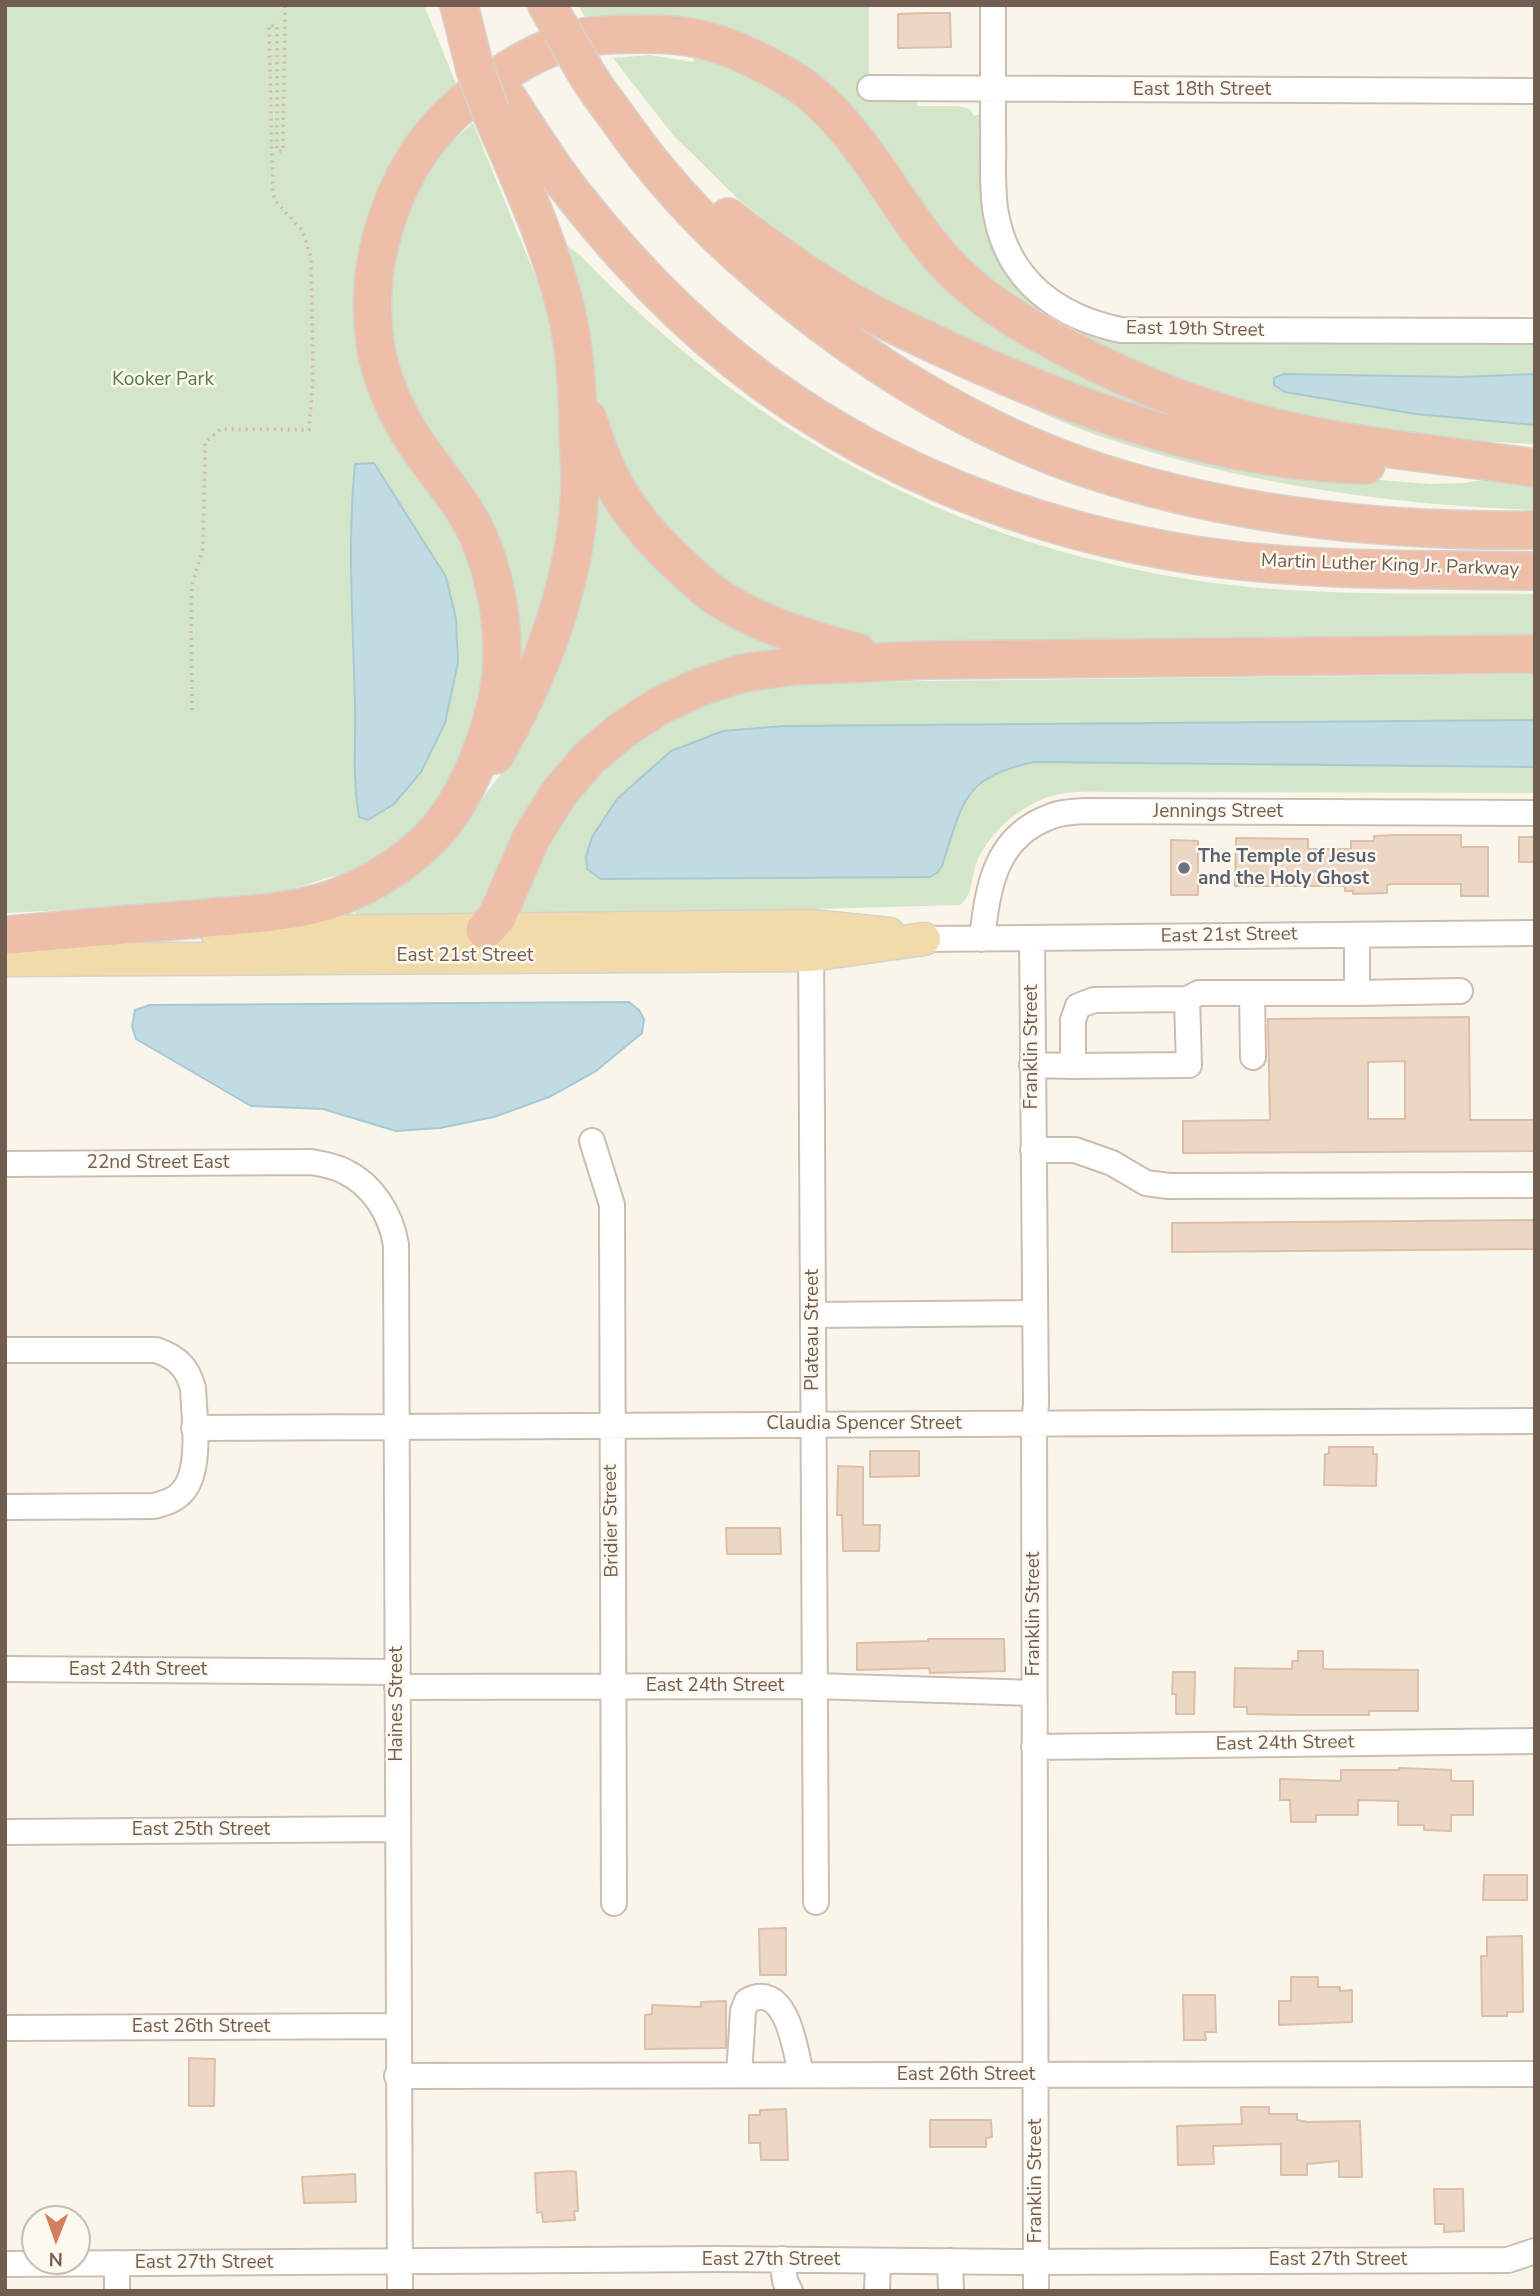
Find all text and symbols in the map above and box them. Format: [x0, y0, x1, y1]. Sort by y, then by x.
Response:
street label: East 18th Street [1133, 79, 1271, 101]
street label: East 19th Street [1126, 317, 1264, 343]
park label: Kooker Park [112, 369, 214, 391]
street label: Martin Luther King Jr. Parkway [1260, 550, 1520, 582]
street label: Jennings Street [1153, 801, 1283, 823]
place label: The Temple of Jesus and the Holy Ghost [1198, 846, 1376, 890]
marker: The Temple of Jesus and the Holy Ghost [1176, 860, 1192, 876]
street label: East 21st Street [1160, 923, 1298, 949]
street label: East 21st Street [397, 945, 533, 967]
street label: Franklin Street [1021, 985, 1043, 1109]
street label: 22nd Street East [87, 1152, 229, 1174]
street label: Plateau Street [802, 1269, 824, 1391]
street label: Claudia Spencer Street [766, 1413, 962, 1435]
street label: Bridier Street [600, 1464, 624, 1578]
street label: Franklin Street [1023, 1552, 1045, 1676]
street label: Haines Street [386, 1646, 408, 1762]
street label: East 24th Street [69, 1659, 207, 1681]
street label: East 24th Street [646, 1675, 784, 1697]
street label: East 24th Street [1216, 1731, 1354, 1757]
street label: East 25th Street [132, 1819, 270, 1841]
street label: East 26th Street [132, 2016, 270, 2038]
street label: East 26th Street [897, 2064, 1035, 2086]
street label: Franklin Street [1025, 2119, 1047, 2243]
north arrow [21, 2205, 91, 2275]
text: N [48, 2246, 63, 2272]
street label: East 27th Street [702, 2249, 840, 2271]
street label: East 27th Street [1269, 2249, 1407, 2271]
street label: East 27th Street [135, 2252, 273, 2274]

